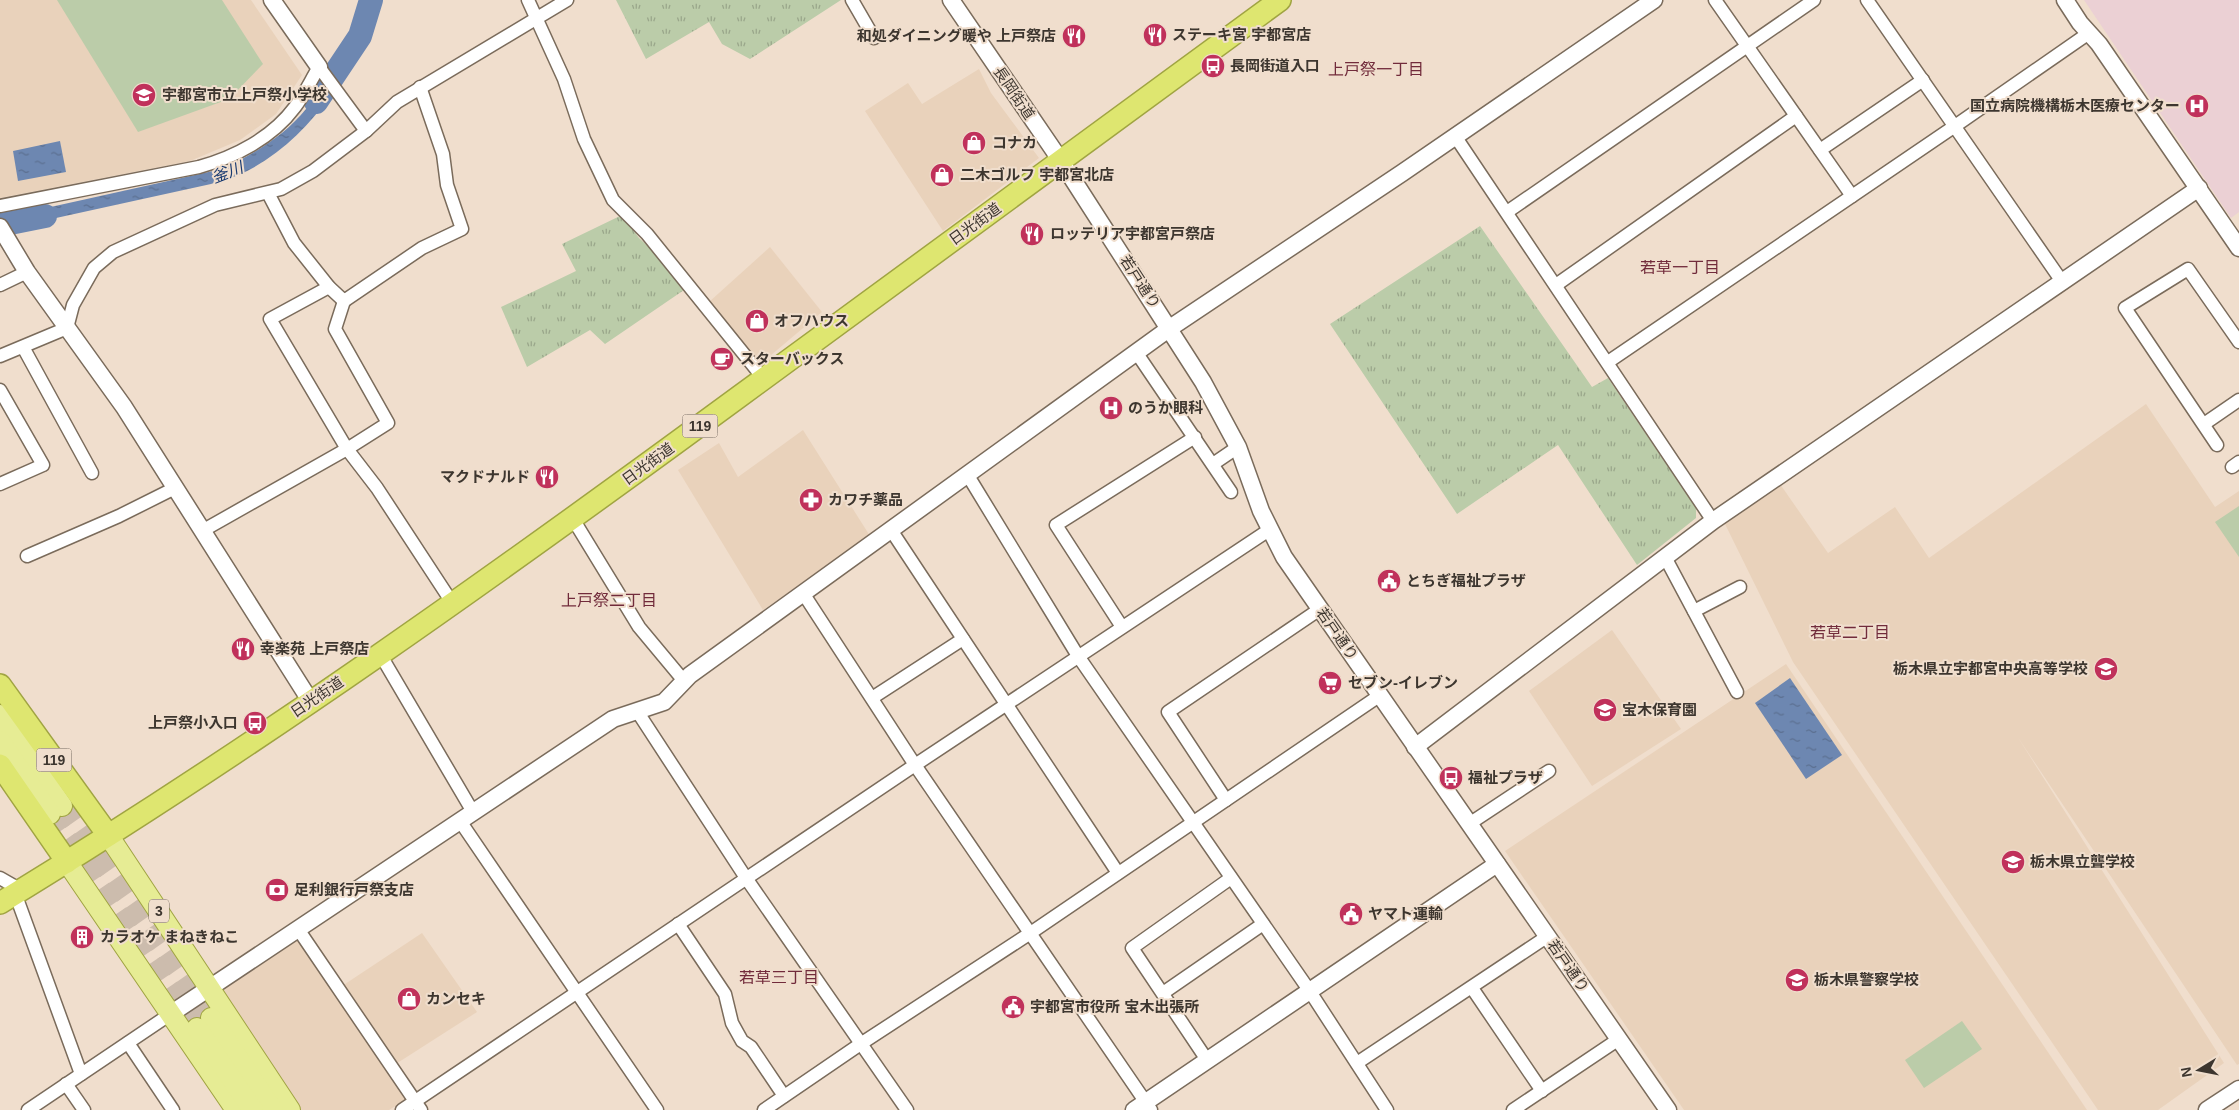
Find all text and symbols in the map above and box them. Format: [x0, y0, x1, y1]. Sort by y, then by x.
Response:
restaurant icon: ステーキ宮 宇都宮店 [1142, 22, 1168, 48]
restaurant icon: 和処ダイニング暖や 上戸祭店 [1061, 23, 1087, 49]
place label: ステーキ宮 宇都宮店 [1172, 26, 1311, 43]
place label: 和処ダイニング暖や 上戸祭店 [857, 27, 1056, 44]
bus stop icon: 長岡街道入口 [1200, 53, 1226, 79]
place label: 長岡街道入口 [1230, 57, 1320, 74]
district label: 上戸祭一丁目 [1328, 60, 1424, 78]
street label: 長岡街道 [991, 63, 1038, 122]
school or university icon: 宇都宮市立上戸祭小学校 [131, 82, 157, 108]
place label: 宇都宮市立上戸祭小学校 [162, 86, 327, 103]
hospital icon: 国立病院機構栃木医療センター [2184, 93, 2210, 119]
place label: 国立病院機構栃木医療センター [1970, 97, 2180, 114]
shop icon: コナカ [961, 130, 987, 156]
place label: コナカ [992, 134, 1037, 151]
water label: 釜川 [209, 158, 247, 186]
shop icon: 二木ゴルフ 宇都宮北店 [929, 162, 955, 188]
place label: 二木ゴルフ 宇都宮北店 [960, 166, 1114, 183]
street label: 日光街道 [945, 199, 1004, 248]
restaurant icon: ロッテリア宇都宮戸祭店 [1019, 221, 1045, 247]
place label: ロッテリア宇都宮戸祭店 [1050, 225, 1215, 242]
street label: 若戸通り [1117, 252, 1164, 312]
district label: 若草一丁目 [1640, 259, 1720, 276]
shop icon: オフハウス [744, 308, 770, 334]
place label: オフハウス [774, 312, 849, 329]
cafe icon: スターバックス [709, 346, 735, 372]
place label: スターバックス [740, 350, 844, 367]
hospital icon: のうか眼科 [1098, 395, 1124, 421]
place label: のうか眼科 [1128, 399, 1203, 416]
road number: 119 [682, 414, 718, 438]
street label: 日光街道 [618, 439, 677, 488]
restaurant icon: マクドナルド [534, 464, 560, 490]
place label: マクドナルド [440, 468, 530, 485]
pharmacy icon: カワチ薬品 [798, 487, 824, 513]
place label: カワチ薬品 [828, 491, 903, 508]
public building icon: とちぎ福祉プラザ [1376, 568, 1402, 594]
place label: とちぎ福祉プラザ [1406, 572, 1526, 589]
district label: 上戸祭二丁目 [561, 591, 657, 609]
street label: 若戸通り [1313, 604, 1362, 663]
district label: 若草二丁目 [1810, 624, 1890, 641]
restaurant icon: 幸楽苑 上戸祭店 [230, 636, 256, 662]
place label: 幸楽苑 上戸祭店 [260, 640, 369, 657]
school or university icon: 栃木県立宇都宮中央高等学校 [2093, 656, 2119, 682]
place label: 栃木県立宇都宮中央高等学校 [1893, 660, 2088, 677]
supermarket icon: セブン-イレブン [1317, 670, 1343, 696]
street label: 日光街道 [287, 673, 346, 720]
place label: セブン-イレブン [1348, 674, 1458, 691]
school or university icon: 宝木保育園 [1592, 697, 1618, 723]
place label: 宝木保育園 [1622, 701, 1697, 718]
bus stop icon: 上戸祭小入口 [242, 710, 268, 736]
place label: 上戸祭小入口 [148, 714, 238, 731]
road number: 119 [36, 748, 72, 772]
bus stop icon: 福祉プラザ [1438, 765, 1464, 791]
place label: 福祉プラザ [1467, 769, 1543, 786]
school or university icon: 栃木県立聾学校 [2000, 849, 2026, 875]
place label: 栃木県立聾学校 [2030, 853, 2135, 870]
bank icon: 足利銀行戸祭支店 [264, 877, 290, 903]
place label: 足利銀行戸祭支店 [294, 881, 414, 898]
road number: 3 [149, 899, 169, 922]
public building icon: ヤマト運輸 [1338, 901, 1364, 927]
place label: ヤマト運輸 [1368, 905, 1443, 922]
building icon: カラオケ まねきねこ [69, 924, 95, 950]
place label: カラオケ まねきねこ [100, 928, 239, 945]
street label: 若戸通り [1544, 936, 1593, 995]
school or university icon: 栃木県警察学校 [1784, 967, 1810, 993]
district label: 若草三丁目 [739, 969, 819, 986]
place label: 栃木県警察学校 [1814, 971, 1919, 988]
shop icon: カンセキ [396, 986, 422, 1012]
place label: カンセキ [426, 990, 486, 1007]
public building icon: 宇都宮市役所 宝木出張所 [1000, 994, 1026, 1020]
place label: 宇都宮市役所 宝木出張所 [1030, 998, 1199, 1015]
north arrow [2174, 1045, 2224, 1095]
text: N [2177, 1066, 2195, 1079]

